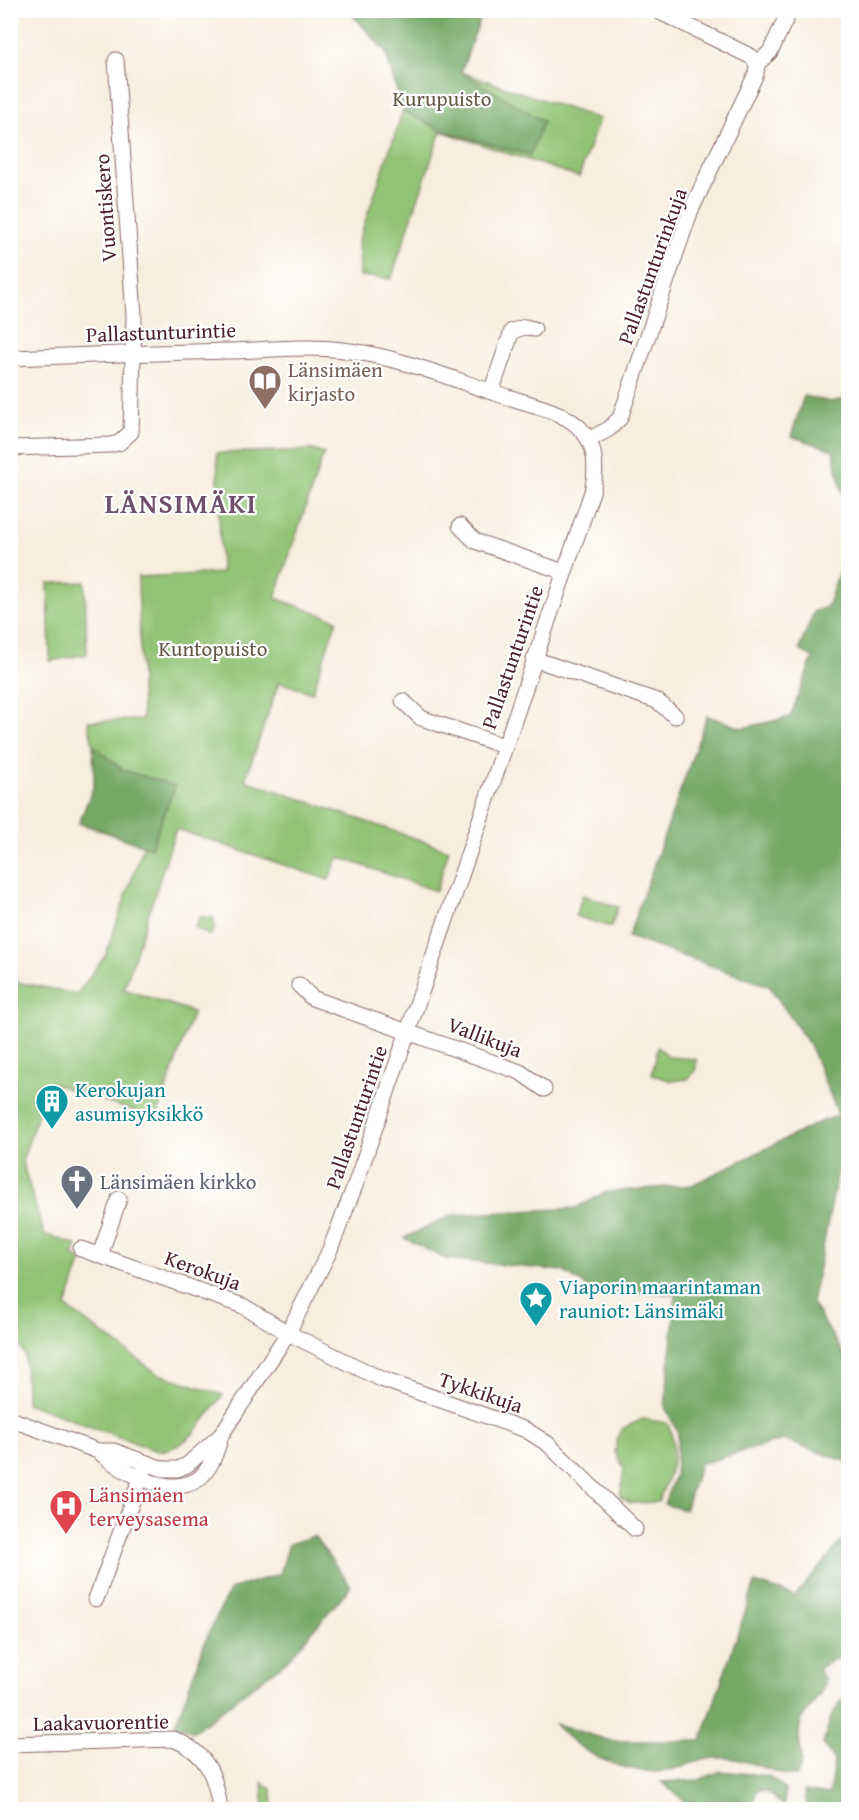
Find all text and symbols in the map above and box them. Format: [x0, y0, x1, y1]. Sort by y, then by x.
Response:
park label: Kurupuisto [393, 83, 491, 114]
street label: Vuontiskero [86, 153, 124, 263]
street label: Pallastunturinkuja [609, 183, 695, 349]
street label: Pallastunturintie [85, 314, 237, 350]
place label: Länsimäen kirjasto [288, 354, 383, 409]
library icon: Länsimäen kirjasto [247, 363, 283, 410]
district label: LÄNSIMÄKI [105, 483, 257, 523]
street label: Pallastunturintie [473, 581, 551, 733]
park label: Kuntopuisto [159, 633, 267, 664]
street label: Vallikuja [443, 1009, 527, 1065]
street label: Pallastunturintie [317, 1041, 395, 1193]
place label: Kerokujan asumisyksikkö [75, 1074, 203, 1129]
building icon: Kerokujan asumisyksikkö [34, 1083, 70, 1130]
church icon: Länsimäen kirkko [59, 1163, 95, 1210]
place label: Länsimäen kirkko [100, 1166, 256, 1197]
street label: Kerokuja [161, 1242, 245, 1298]
place label: Viaporin maarintaman rauniot: Länsimäki [559, 1271, 761, 1326]
place icon: Viaporin maarintaman rauniot: Länsimäki [518, 1280, 554, 1327]
street label: Tykkikuja [435, 1363, 527, 1421]
place label: Länsimäen terveysasema [89, 1479, 209, 1534]
hospital icon: Länsimäen terveysasema [48, 1488, 84, 1535]
street label: Laakavuorentie [33, 1705, 169, 1739]

